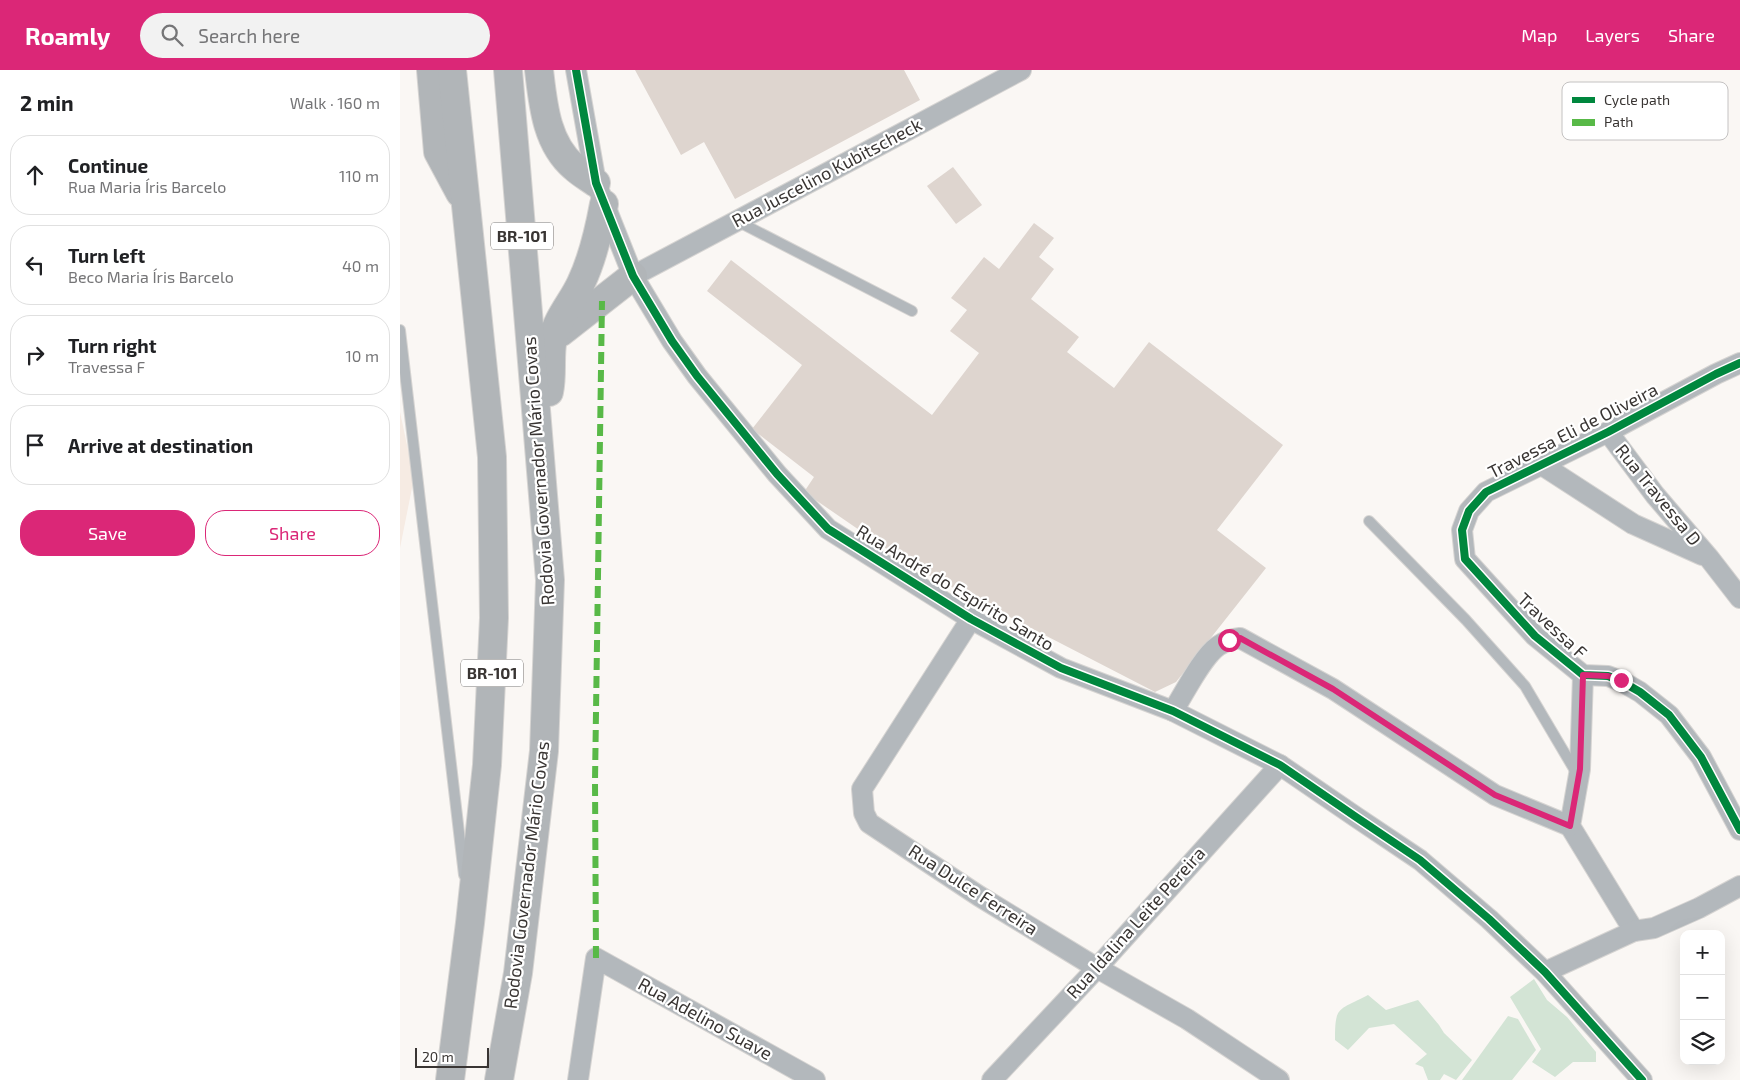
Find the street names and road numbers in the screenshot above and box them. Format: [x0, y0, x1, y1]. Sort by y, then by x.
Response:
street label: Rua Juscelino Kubitscheck [728, 113, 925, 232]
road number: BR-101 [491, 223, 553, 250]
street label: Rodovia Governador Mário Covas [518, 336, 558, 606]
street label: Travessa Eli de Oliveira [1484, 378, 1661, 482]
street label: Rua Travessa D [1611, 439, 1706, 549]
street label: Rua André do Espírito Santo [853, 519, 1058, 655]
street label: Travessa F [1513, 588, 1592, 663]
road number: BR-101 [461, 660, 523, 686]
street label: Rodovia Governador Mário Covas [499, 740, 553, 1010]
street label: Rua Dulce Ferreira [905, 839, 1042, 939]
street label: Rua Idalina Leite Pereira [1061, 842, 1209, 1003]
street label: Rua Adelino Suave [635, 972, 776, 1064]

